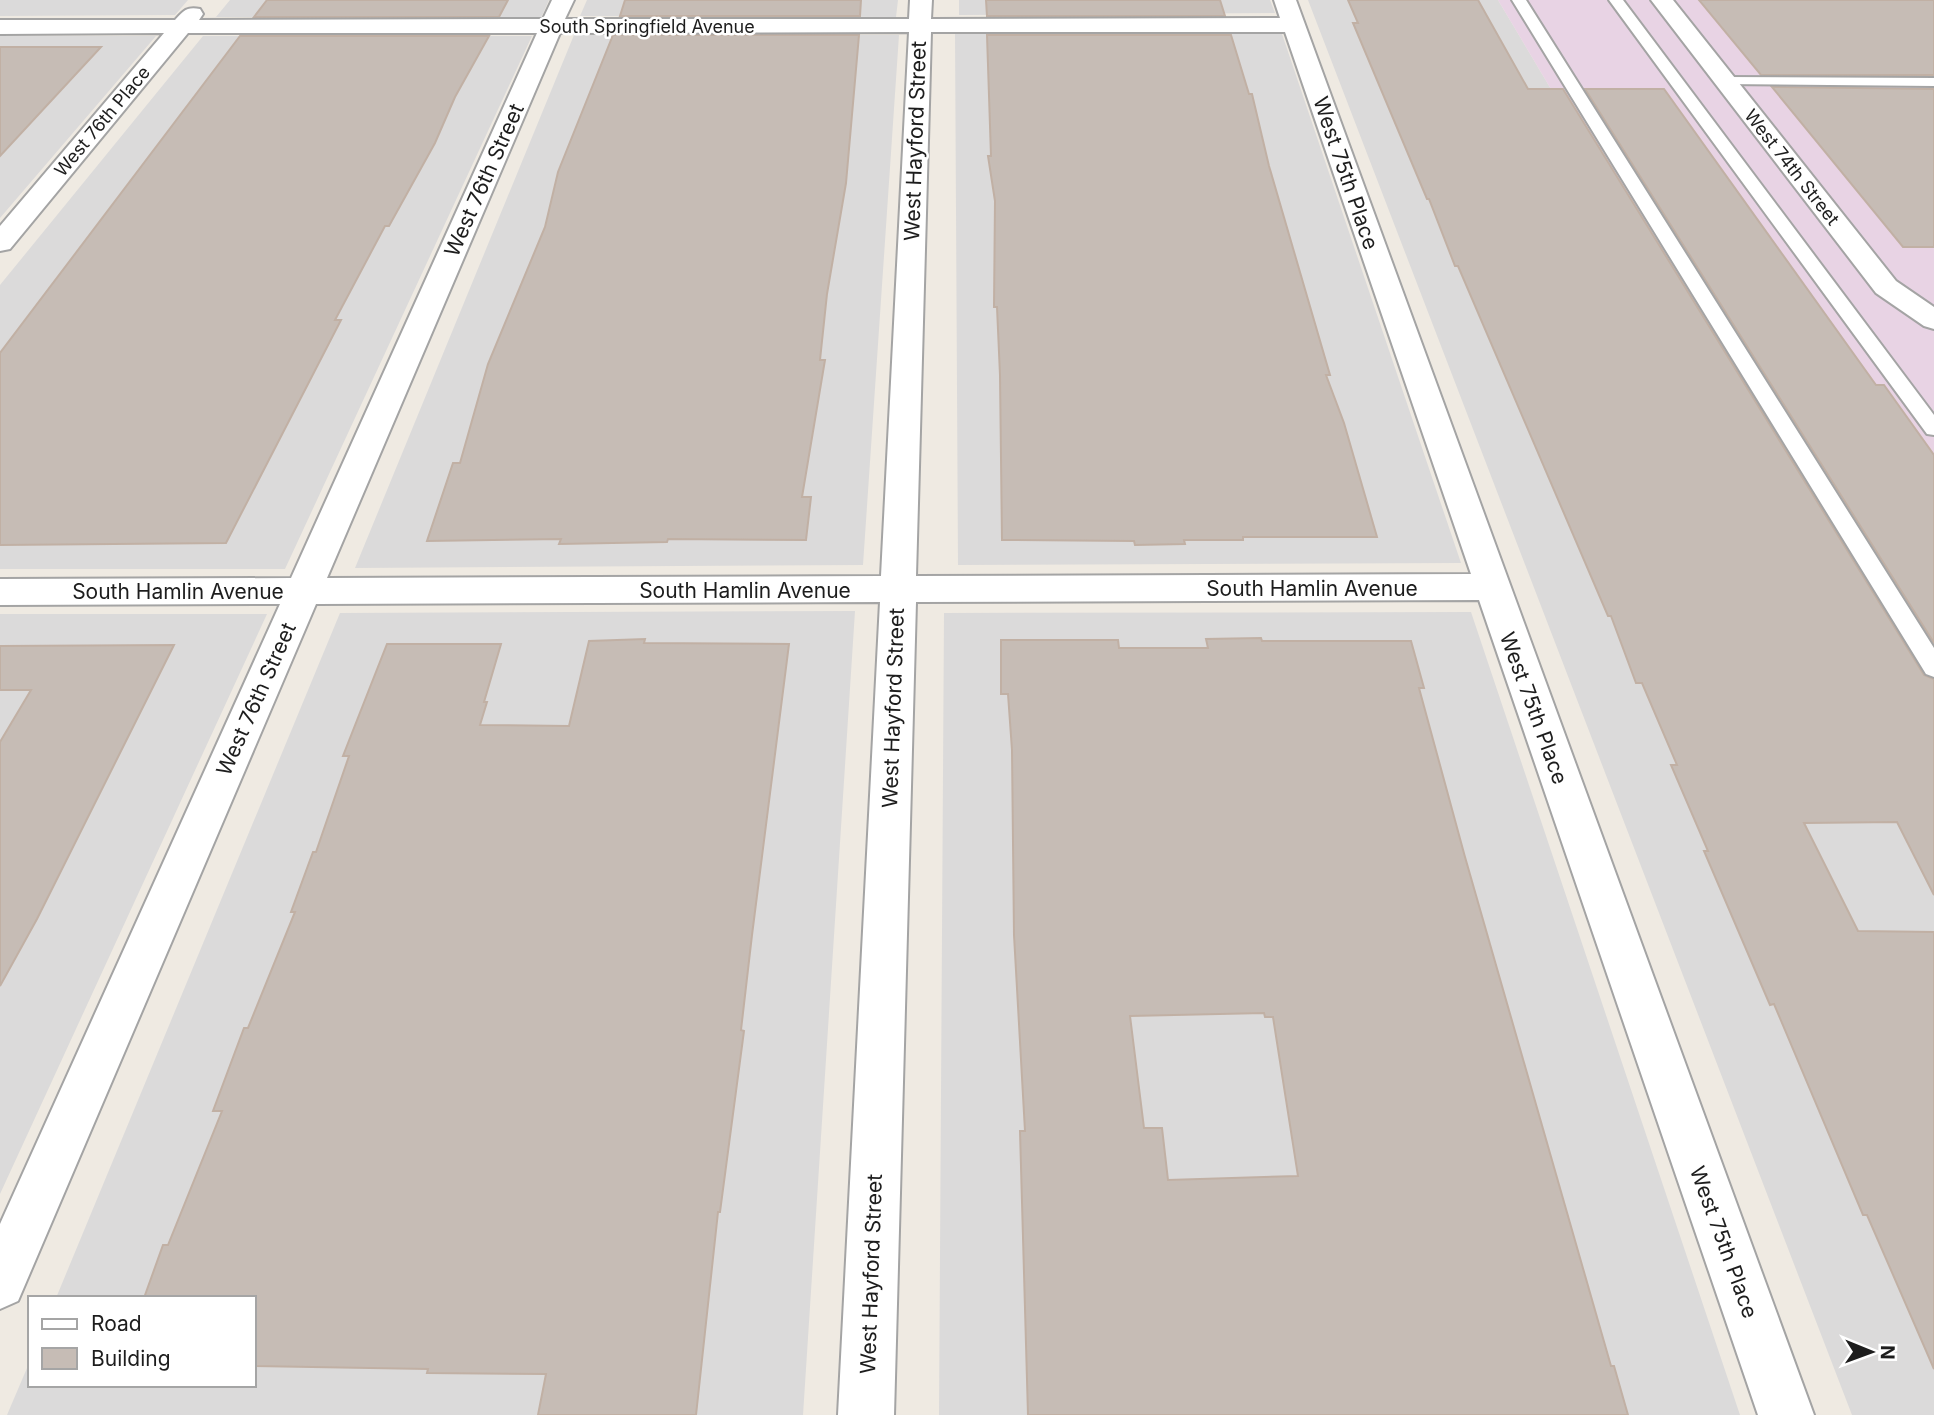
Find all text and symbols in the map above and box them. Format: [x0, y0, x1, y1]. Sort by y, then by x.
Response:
street label: South Springfield Avenue [539, 16, 755, 37]
street label: West Hayford Street [899, 40, 931, 242]
street label: West 76th Place [50, 62, 154, 180]
street label: West 75th Place [1308, 93, 1384, 253]
street label: West 76th Street [439, 100, 529, 260]
street label: West 74th Street [1740, 105, 1844, 229]
street label: South Hamlin Avenue [1206, 576, 1418, 601]
street label: South Hamlin Avenue [639, 578, 851, 603]
street label: South Hamlin Avenue [72, 579, 284, 604]
street label: West Hayford Street [877, 607, 909, 809]
street label: West 76th Street [211, 619, 301, 779]
street label: West 75th Place [1495, 629, 1573, 787]
street label: West 75th Place [1685, 1163, 1763, 1321]
street label: West Hayford Street [855, 1173, 887, 1375]
legend [28, 1296, 256, 1387]
text: Road [91, 1311, 142, 1336]
north arrow [1836, 1317, 1906, 1387]
text: N [1876, 1345, 1899, 1360]
text: Building [91, 1346, 171, 1371]

